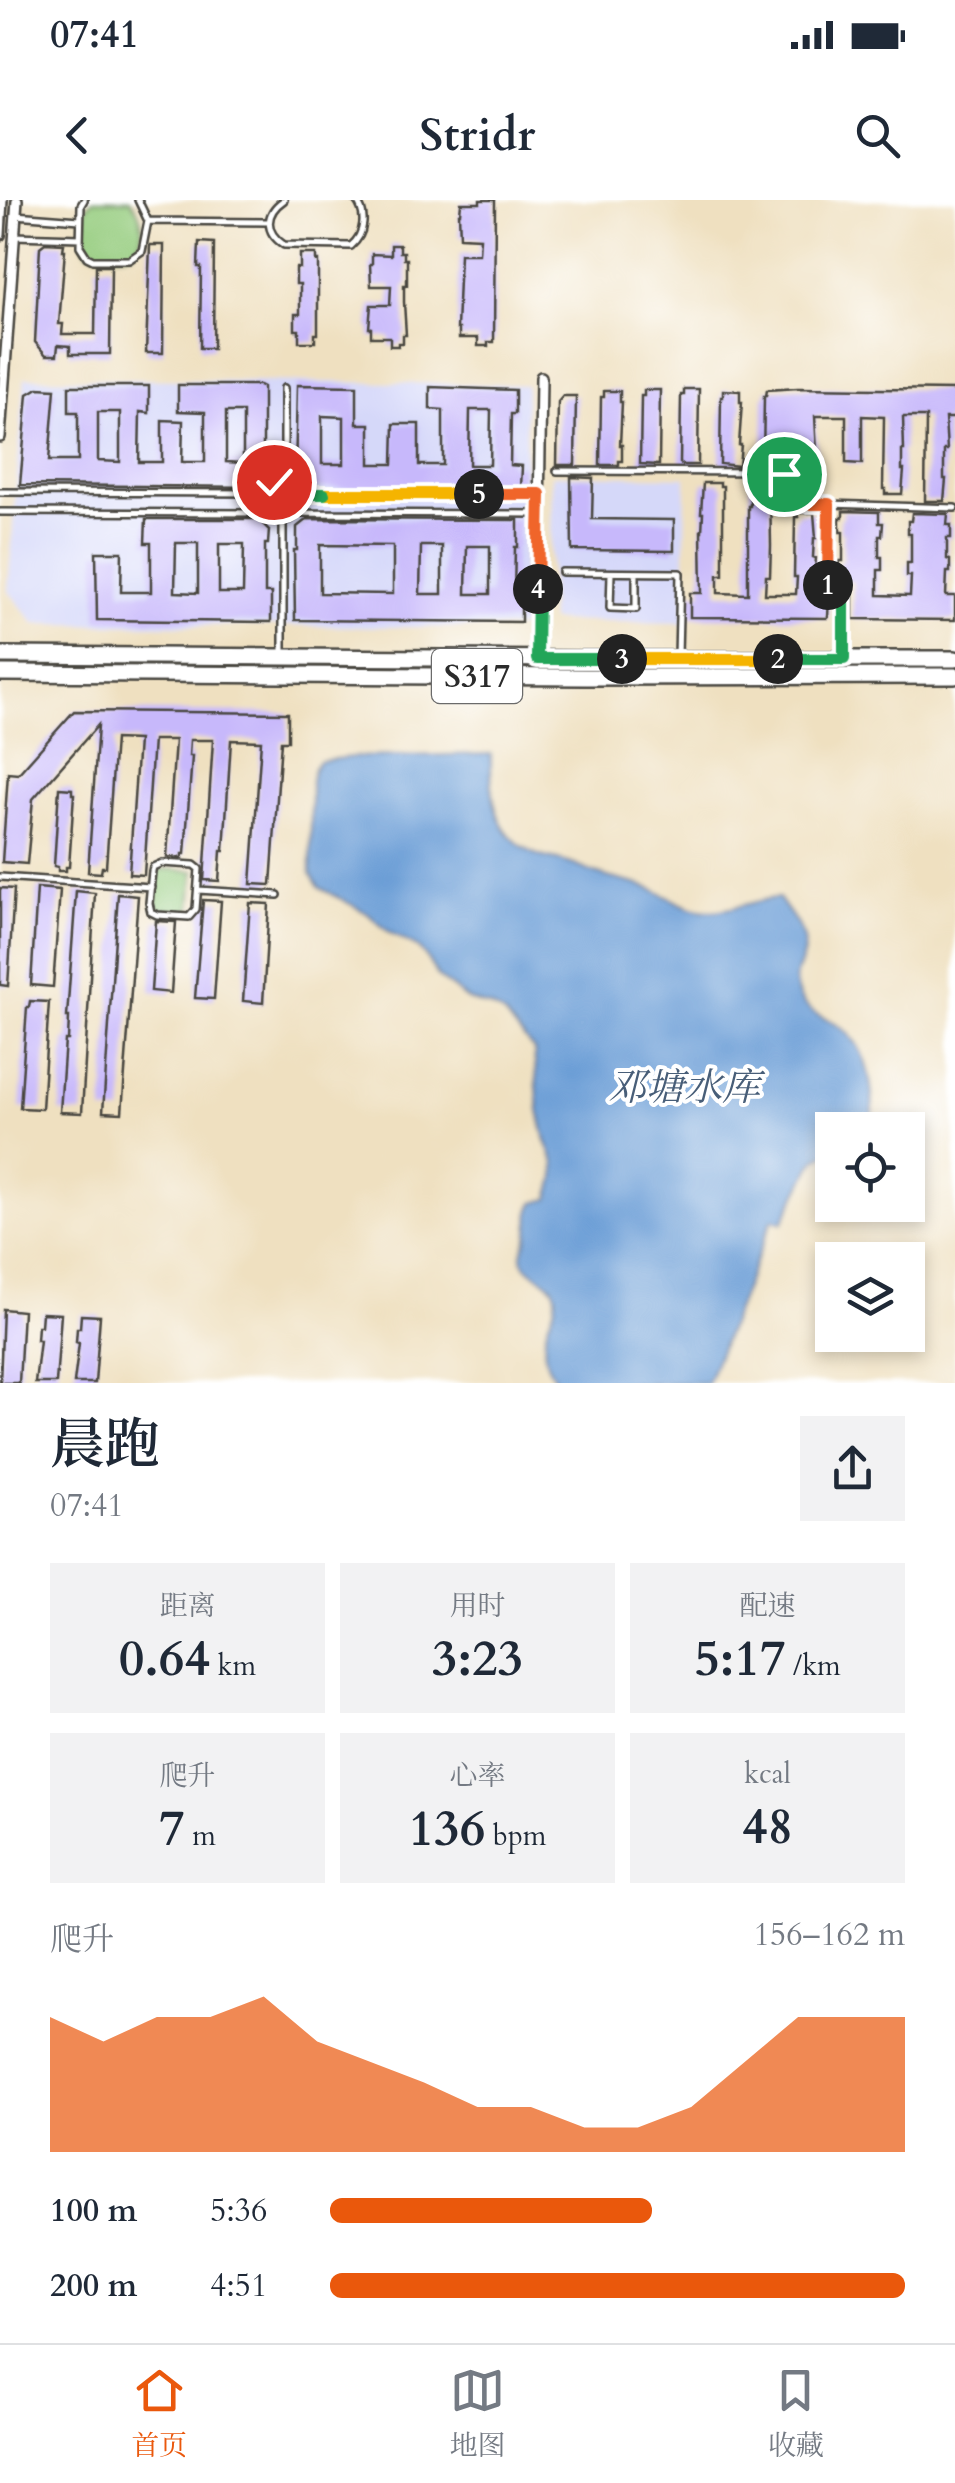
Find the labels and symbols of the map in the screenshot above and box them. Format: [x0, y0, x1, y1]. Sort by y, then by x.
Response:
pin [742, 432, 827, 517]
pin [232, 440, 317, 525]
pin: 5 [454, 469, 504, 519]
pin: 1 [803, 560, 853, 610]
pin: 4 [513, 564, 563, 614]
pin: 3 [597, 634, 647, 684]
pin: 2 [753, 634, 803, 684]
road number: S317 [432, 649, 522, 703]
water label: 邓塘水库 [608, 1062, 766, 1114]

